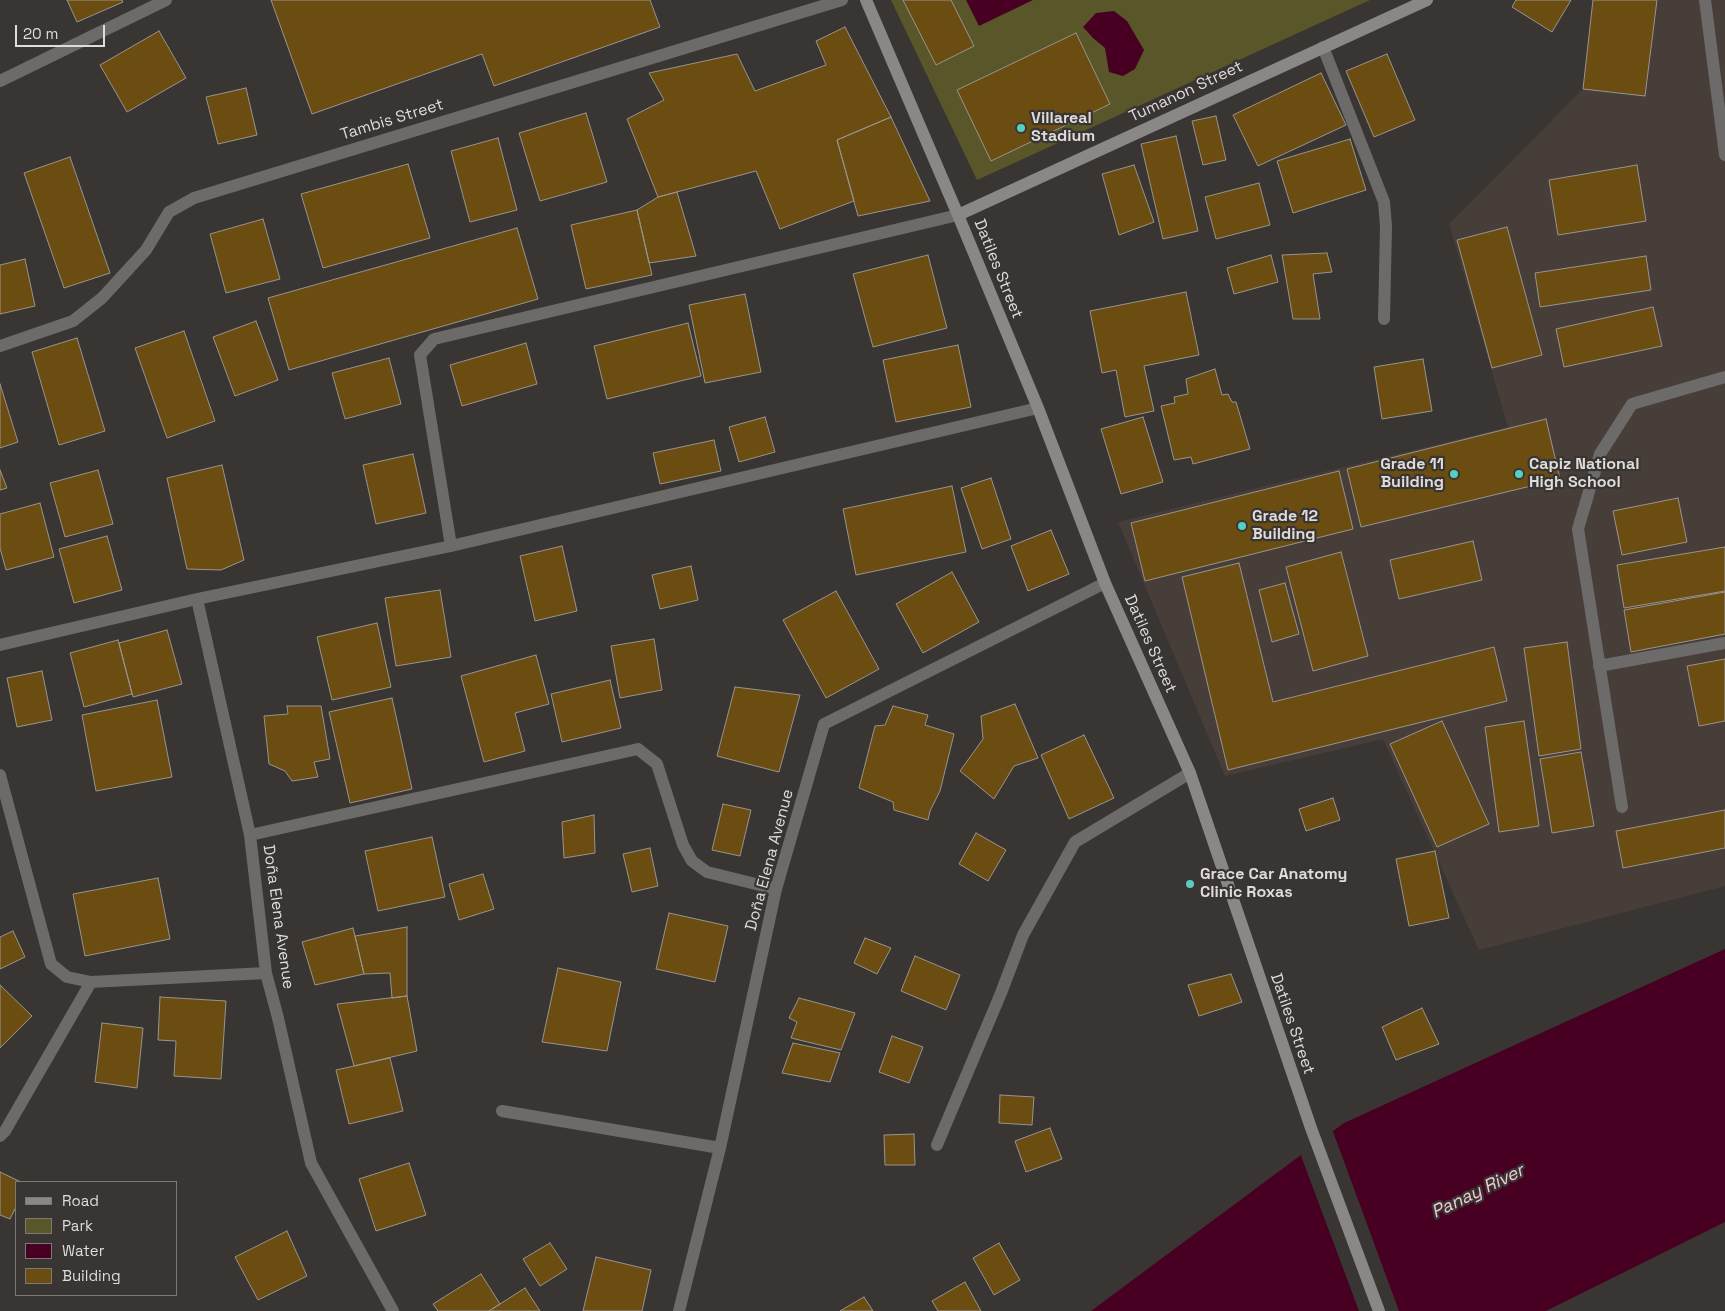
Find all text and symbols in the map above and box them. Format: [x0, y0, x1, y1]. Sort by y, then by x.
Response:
scale bar [18, 15, 108, 47]
text: 20 m [23, 24, 58, 43]
street label: Tumanon Street [1126, 57, 1246, 127]
street label: Tambis Street [338, 95, 446, 145]
place label: Villareal Stadium [1031, 109, 1095, 147]
marker: Villareal Stadium [1015, 122, 1027, 134]
street label: Datiles Street [969, 217, 1027, 321]
place label: Grade 11 Building [1380, 455, 1444, 493]
place label: Capiz National High School [1529, 455, 1639, 493]
marker: Grade 11 Building [1448, 468, 1460, 480]
marker: Capiz National High School [1513, 468, 1525, 480]
place label: Grade 12 Building [1252, 507, 1318, 545]
marker: Grade 12 Building [1236, 520, 1248, 532]
street label: Datiles Street [1120, 592, 1180, 696]
street label: Doña Elena Avenue [742, 787, 798, 933]
street label: Doña Elena Avenue [258, 844, 298, 990]
place label: Grace Car Anatomy Clinic Roxas [1200, 865, 1347, 903]
marker: Grace Car Anatomy Clinic Roxas [1184, 878, 1196, 890]
street label: Datiles Street [1266, 971, 1318, 1077]
water label: Panay River [1428, 1160, 1528, 1224]
legend [15, 1181, 178, 1296]
text: Road [62, 1191, 99, 1210]
text: Park [62, 1216, 93, 1235]
text: Water [62, 1241, 104, 1260]
text: Building [62, 1266, 121, 1285]

